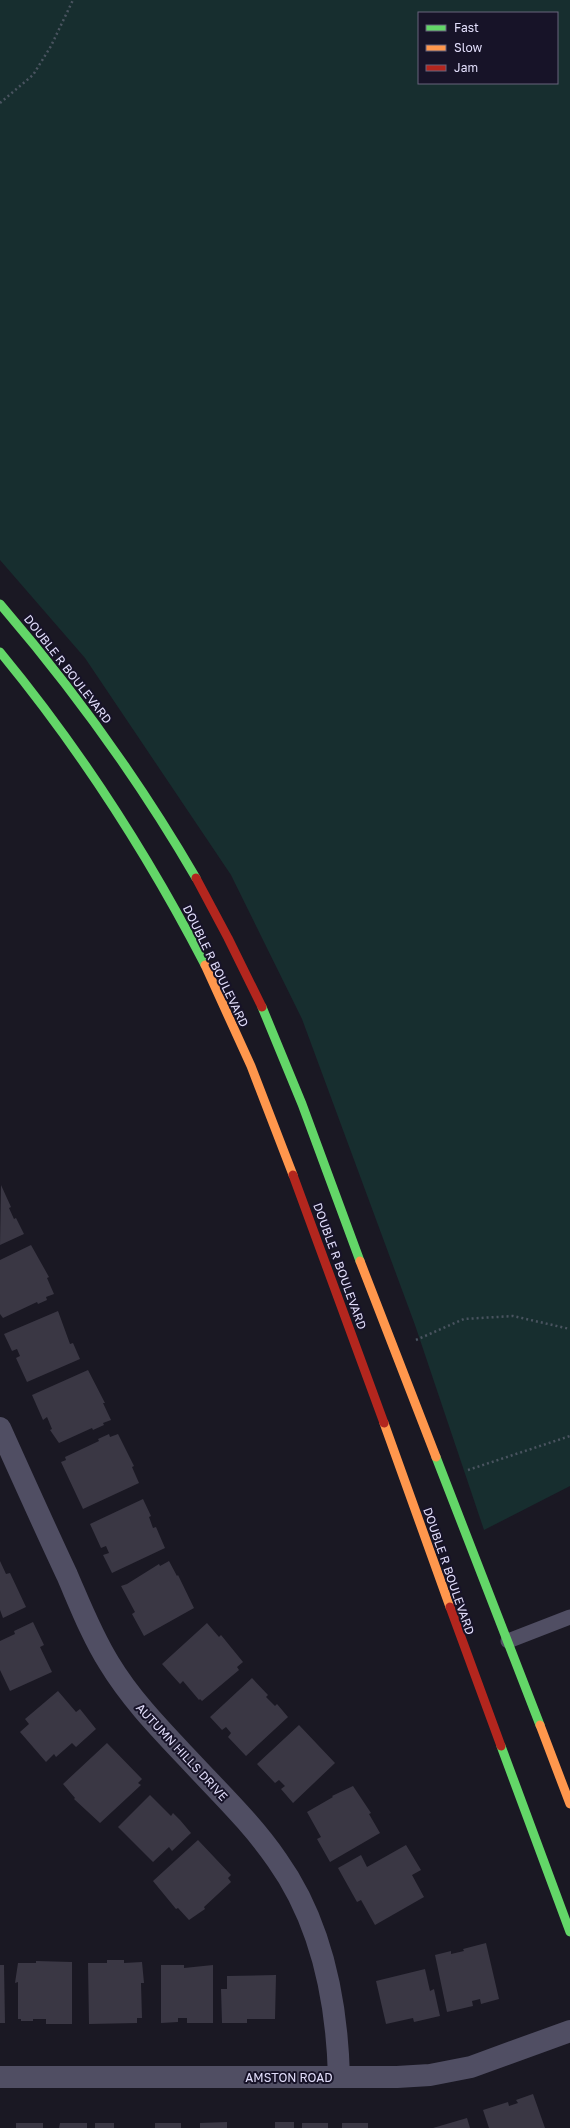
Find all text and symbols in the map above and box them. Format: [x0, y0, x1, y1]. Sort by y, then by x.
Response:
legend [418, 12, 558, 84]
text: Fast [454, 20, 479, 35]
text: Slow [454, 40, 482, 55]
text: Jam [454, 60, 478, 75]
street label: DOUBLE R BOULEVARD [21, 612, 115, 726]
street label: DOUBLE R BOULEVARD [180, 903, 252, 1029]
street label: DOUBLE R BOULEVARD [310, 1201, 370, 1331]
street label: DOUBLE R BOULEVARD [420, 1505, 478, 1637]
street label: AUTUMN HILLS DRIVE [133, 1700, 231, 1804]
street label: AMSTON ROAD [245, 2070, 333, 2085]

